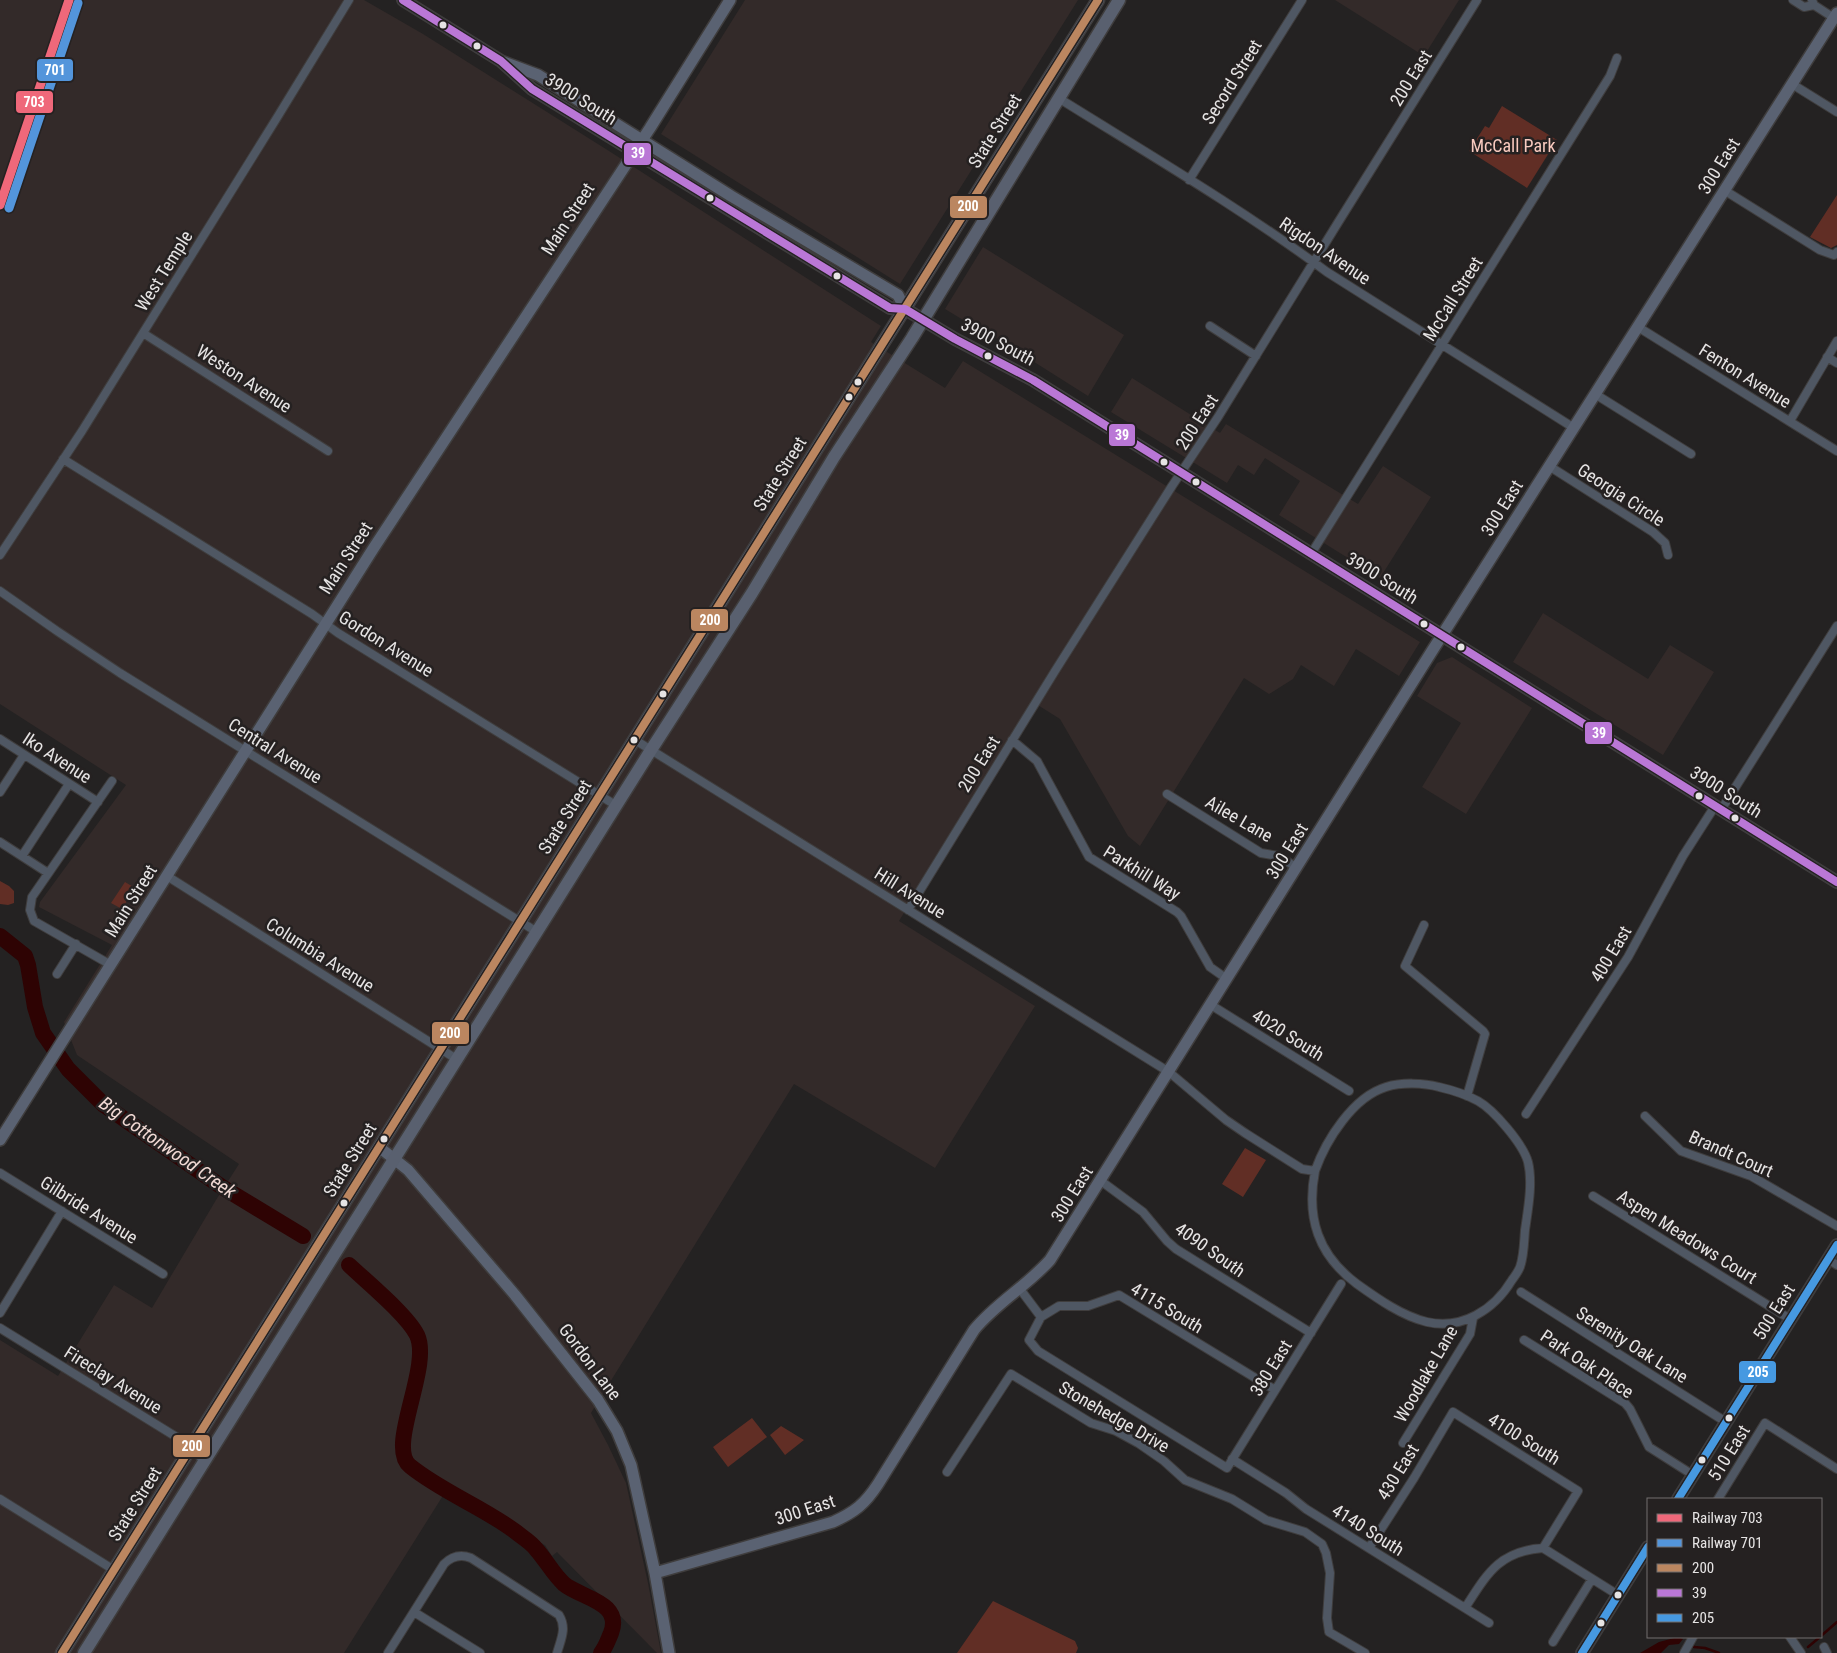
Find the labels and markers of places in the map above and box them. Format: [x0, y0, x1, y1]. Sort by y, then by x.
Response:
unlabelled marker [438, 20, 448, 30]
unlabelled marker [472, 41, 482, 51]
unlabelled marker [705, 193, 715, 203]
unlabelled marker [832, 271, 842, 281]
unlabelled marker [983, 351, 993, 361]
unlabelled marker [853, 377, 863, 387]
unlabelled marker [844, 392, 854, 402]
unlabelled marker [1159, 457, 1169, 467]
unlabelled marker [1191, 477, 1201, 487]
unlabelled marker [1419, 619, 1429, 629]
unlabelled marker [1456, 642, 1466, 652]
unlabelled marker [658, 689, 668, 699]
unlabelled marker [629, 735, 639, 745]
unlabelled marker [1694, 791, 1704, 801]
unlabelled marker [1730, 813, 1740, 823]
unlabelled marker [379, 1134, 389, 1144]
unlabelled marker [339, 1198, 349, 1208]
unlabelled marker [1724, 1413, 1734, 1423]
unlabelled marker [1697, 1455, 1707, 1465]
unlabelled marker [1613, 1590, 1623, 1600]
unlabelled marker [1596, 1618, 1606, 1628]

